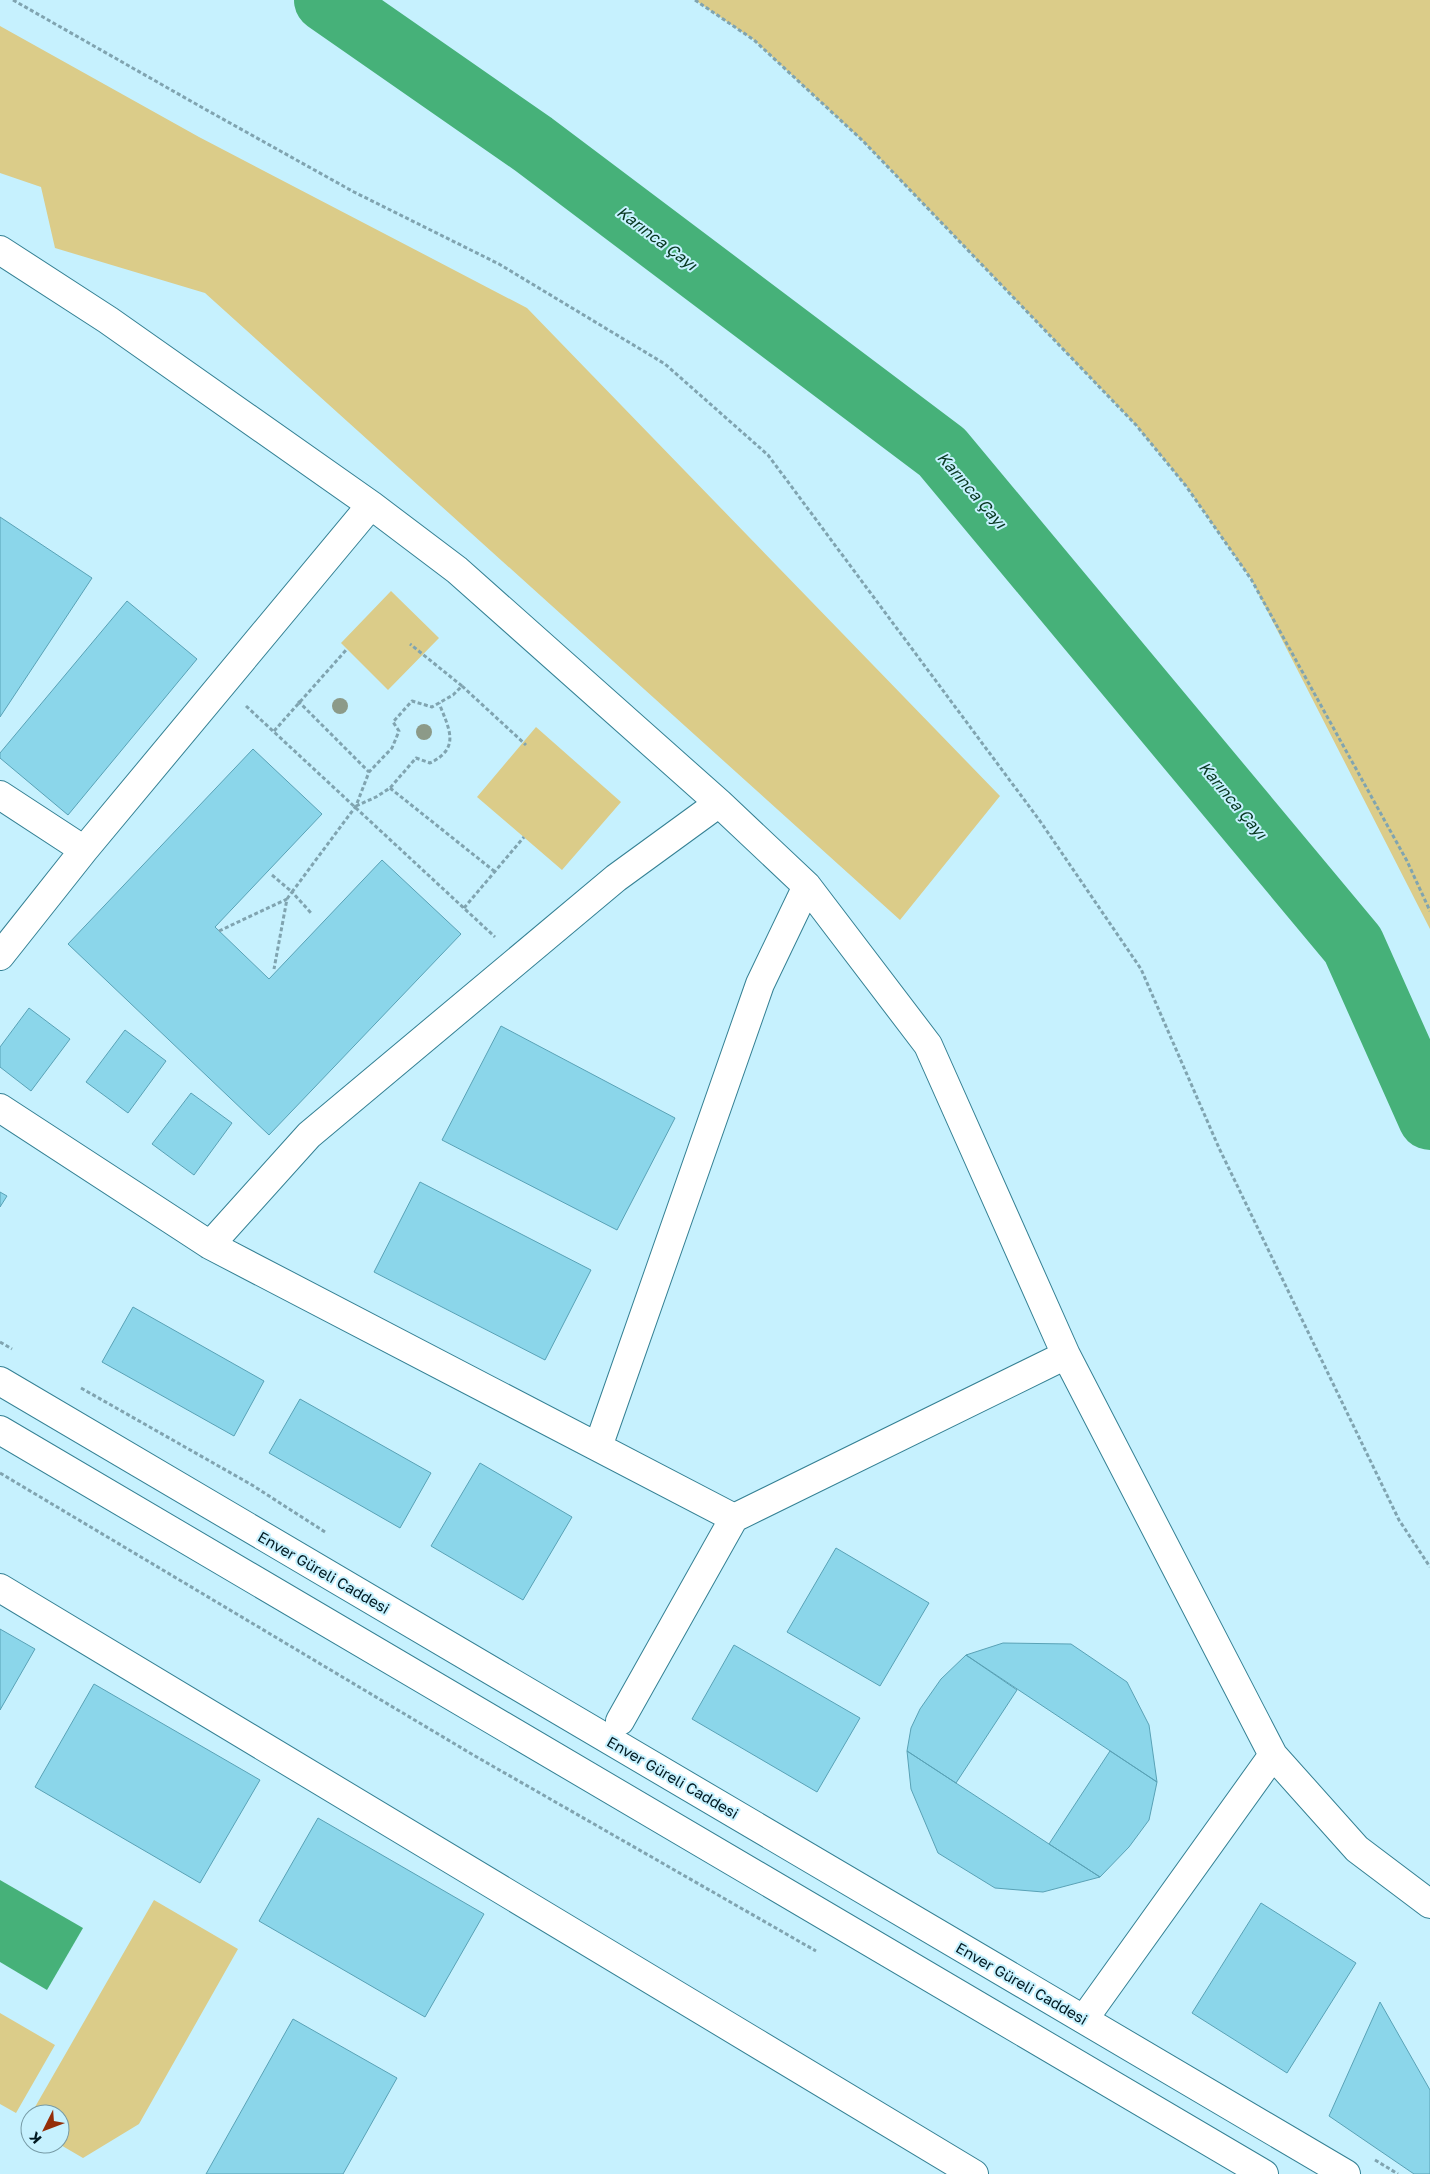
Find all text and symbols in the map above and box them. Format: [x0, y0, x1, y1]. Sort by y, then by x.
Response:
water label: Karınca Çayı [613, 201, 701, 275]
water label: Karınca Çayı [933, 448, 1011, 533]
water label: Karınca Çayı [1195, 757, 1272, 843]
street label: Enver Güreli Caddesi [255, 1527, 393, 1617]
street label: Enver Güreli Caddesi [604, 1732, 742, 1822]
street label: Enver Güreli Caddesi [953, 1938, 1091, 2028]
north arrow [20, 2104, 70, 2154]
text: K [25, 2129, 45, 2147]

